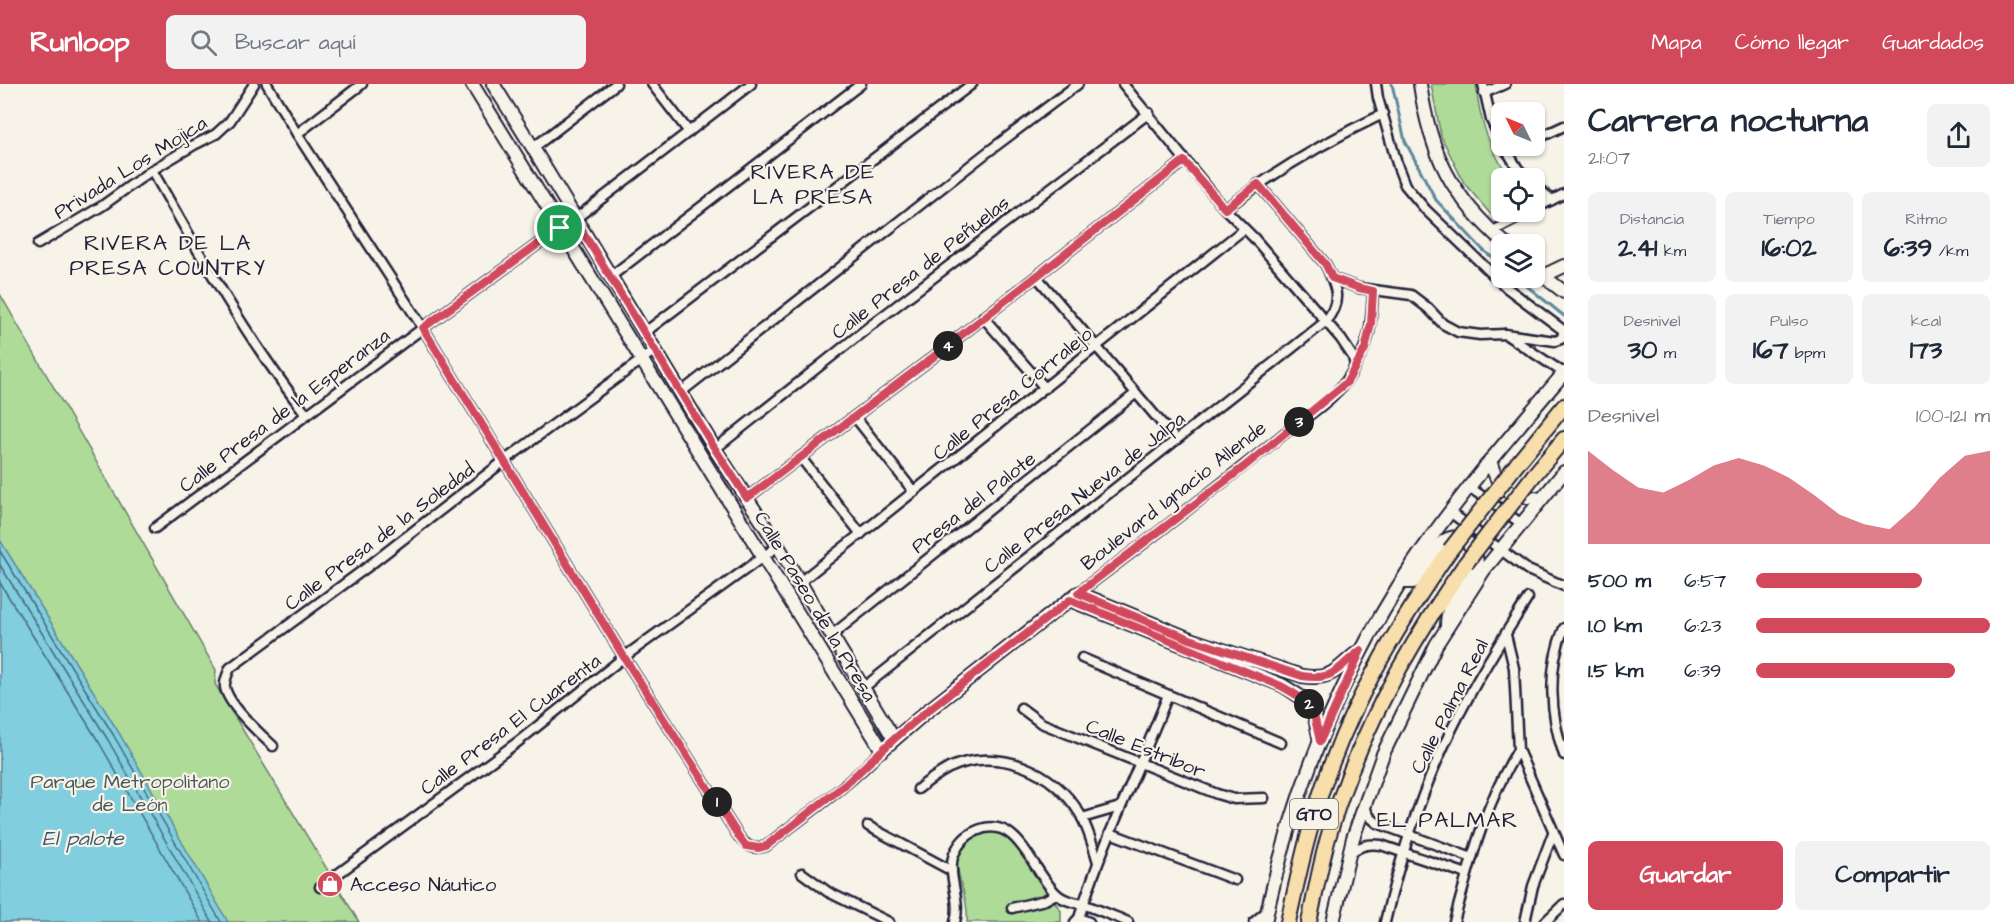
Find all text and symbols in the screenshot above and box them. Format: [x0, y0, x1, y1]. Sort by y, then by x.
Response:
search box [166, 15, 586, 69]
text: Runloop [30, 23, 130, 62]
icon: search [187, 26, 220, 59]
text: Buscar aquí [235, 27, 356, 58]
text: Mapa [1651, 28, 1702, 57]
text: Cómo llegar [1735, 28, 1849, 57]
text: Guardados [1882, 28, 1984, 57]
text: Carrera nocturna [1588, 98, 1868, 144]
north arrow [1491, 102, 1545, 156]
map controls [1491, 102, 1545, 288]
button: share [1927, 104, 1990, 167]
street label: Privada Los Mojica [48, 109, 213, 226]
text: 21:07 [1588, 144, 1630, 172]
district label: RIVERA DE LA PRESA [750, 157, 876, 213]
button: locate [1491, 168, 1545, 222]
street label: Calle Presa de Peñuelas [826, 189, 1016, 346]
pin [534, 202, 585, 253]
text: Distancia [1620, 208, 1684, 230]
text: Tiempo [1763, 208, 1815, 230]
text: Ritmo [1905, 208, 1947, 230]
icon: arrive [543, 211, 576, 244]
district label: RIVERA DE LA PRESA COUNTRY [70, 228, 266, 284]
text: 2.41 [1618, 230, 1657, 266]
text: 16:02 [1761, 230, 1817, 266]
text: 6:39 [1884, 230, 1932, 266]
button: layers [1491, 234, 1545, 288]
text: km [1657, 240, 1686, 262]
text: /km [1932, 240, 1968, 262]
text: Desnivel [1624, 310, 1680, 332]
text: Pulso [1770, 310, 1808, 332]
text: kcal [1911, 310, 1941, 332]
street label: Calle Presa Corralejo [927, 320, 1099, 467]
street label: Calle Presa de la Esperanza [173, 322, 396, 500]
pin: 4 [933, 331, 963, 361]
text: 30 [1628, 332, 1657, 368]
text: 167 [1753, 332, 1788, 368]
text: 173 [1910, 332, 1942, 368]
text: 4 [943, 335, 953, 357]
text: m [1657, 342, 1676, 364]
text: bpm [1788, 342, 1825, 364]
text: Desnivel [1588, 402, 1659, 430]
text: 100–121 m [1916, 402, 1990, 430]
street label: Calle Presa Nueva de Jalpa [978, 405, 1191, 580]
pin: 3 [1284, 407, 1314, 437]
text: 3 [1295, 411, 1303, 433]
street label: Boulevard Ignacio Allende [1075, 414, 1273, 578]
street label: Presa del Palote [905, 445, 1042, 560]
street label: Calle Presa de la Soledad [279, 456, 480, 618]
street label: Calle Paseo de la Presa [747, 506, 883, 707]
text: 500 m [1588, 567, 1651, 595]
text: 6:57 [1684, 567, 1726, 595]
text: 1.0 km [1588, 612, 1642, 640]
text: 6:23 [1684, 612, 1722, 640]
street label: Calle Palma Real [1404, 634, 1496, 779]
street label: Calle Presa El Cuarenta [414, 647, 607, 802]
text: 1.5 km [1588, 657, 1643, 685]
text: 6:39 [1684, 657, 1721, 685]
pin: 2 [1294, 689, 1324, 719]
text: 2 [1304, 693, 1314, 715]
street label: Calle Estribor [1082, 712, 1210, 786]
park label: Parque Metropolitano de León [30, 768, 230, 819]
pin: 1 [702, 787, 732, 817]
text: 1 [716, 791, 718, 813]
road number: GTO [1290, 799, 1338, 829]
district label: EL PALMAR [1377, 805, 1519, 836]
water label: El palote [42, 824, 125, 853]
button: Guardar [1588, 841, 1783, 910]
button: Compartir [1795, 841, 1990, 910]
shop icon: Acceso Náutico [315, 869, 345, 899]
place label: Acceso Náutico [350, 871, 496, 899]

